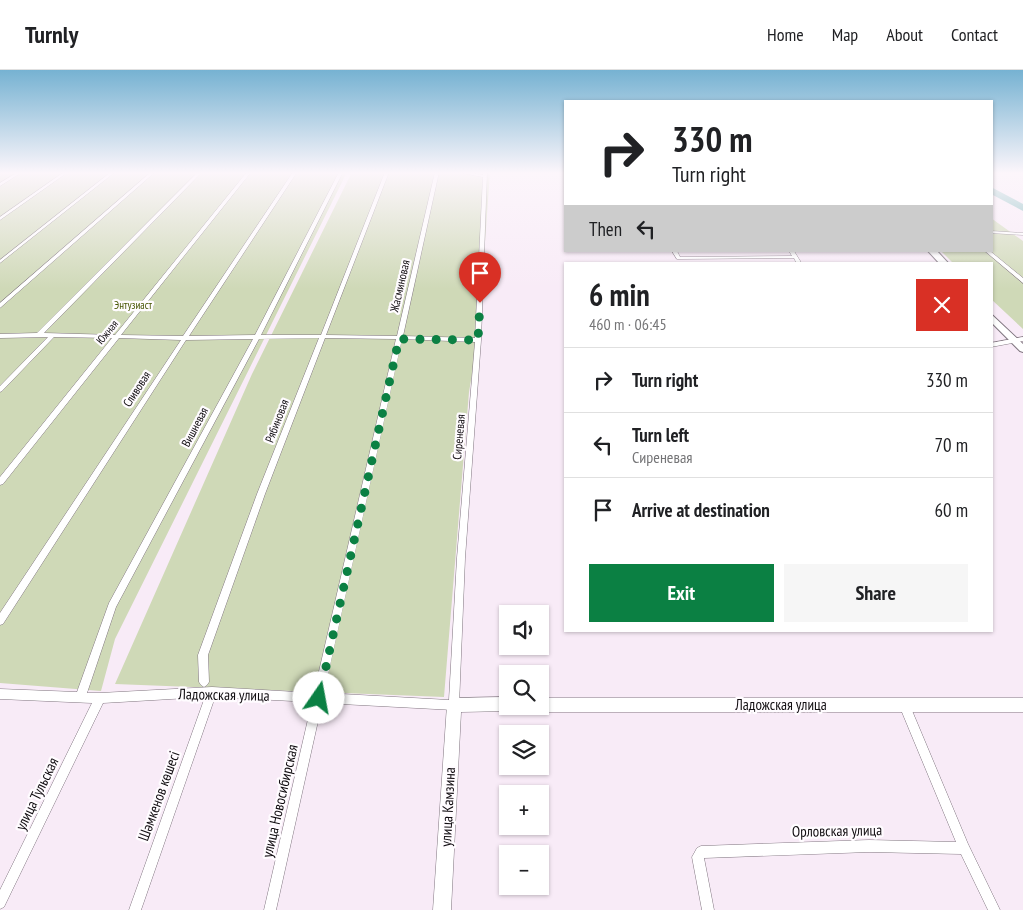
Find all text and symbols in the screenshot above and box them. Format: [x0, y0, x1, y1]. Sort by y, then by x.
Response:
text: Turnly [25, 19, 78, 50]
text: Home [767, 23, 804, 46]
text: Map [832, 23, 858, 46]
text: About [886, 23, 923, 46]
text: Contact [951, 23, 998, 46]
text: 330 m [672, 116, 753, 162]
icon: right [589, 120, 654, 185]
text: Turn right [672, 160, 746, 188]
icon: left [632, 215, 660, 243]
text: Then [589, 217, 622, 241]
pin [459, 252, 501, 303]
street label: Жасминовая [386, 258, 413, 314]
icon: arrive [466, 259, 494, 287]
text: 6 min [589, 275, 650, 314]
button: close [916, 279, 968, 331]
park label: Энтузиаст [114, 298, 152, 312]
text: 460 m · 06:45 [589, 314, 667, 334]
street label: Южная [93, 317, 121, 347]
icon: right [589, 366, 617, 394]
street label: Сливовая [120, 368, 154, 409]
text: Turn right [632, 368, 698, 392]
text: 330 m [926, 368, 968, 392]
street label: Рябиновая [261, 397, 292, 445]
street label: Вишневая [178, 404, 211, 449]
street label: Сиреневая [449, 413, 468, 460]
text: Turn left [632, 423, 689, 447]
icon: left [589, 431, 617, 459]
text: 70 m [935, 433, 968, 457]
text: Сиреневая [632, 447, 693, 467]
icon: arrive [589, 496, 617, 524]
text: Arrive at destination [632, 498, 770, 522]
text: 60 m [935, 498, 968, 522]
button: Exit [589, 564, 774, 622]
button: Share [784, 564, 968, 622]
map controls [499, 605, 549, 895]
button: sound [499, 605, 549, 655]
button: search [499, 665, 549, 715]
position arrow [292, 671, 344, 723]
street label: Ладожская улица [177, 684, 270, 705]
street label: Ладожская улица [734, 695, 827, 714]
button: layers [499, 725, 549, 775]
street label: улица Новосибирская [257, 742, 302, 859]
street label: Шәмкенов көшесі [133, 748, 184, 843]
street label: улица Тульская [11, 754, 62, 833]
street label: улица Камзина [436, 767, 459, 847]
button: + [499, 785, 549, 835]
street label: Орловская улица [792, 820, 882, 841]
button: − [499, 845, 549, 895]

